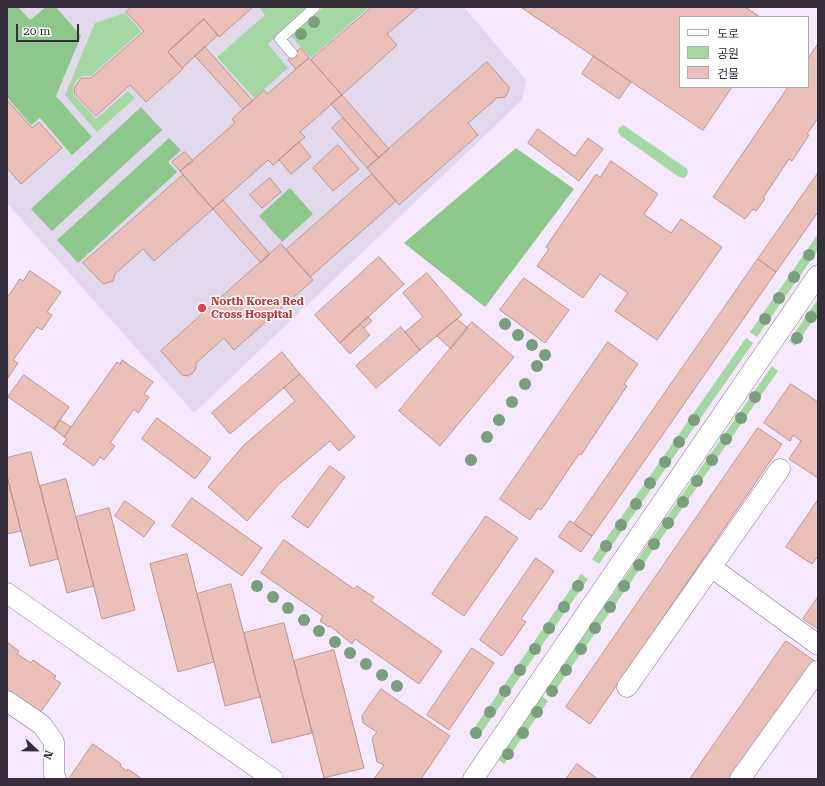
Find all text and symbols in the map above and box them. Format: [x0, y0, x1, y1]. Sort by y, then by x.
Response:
scale bar [18, 16, 81, 42]
legend [679, 16, 809, 88]
text: 20 m [23, 24, 50, 38]
text: 도로 [717, 27, 739, 41]
text: 공원 [717, 47, 739, 61]
text: 건물 [717, 67, 739, 81]
place label: North Korea Red Cross Hospital [211, 295, 304, 321]
marker: North Korea Red Cross Hospital [196, 302, 208, 314]
north arrow [16, 730, 56, 770]
text: N [40, 748, 55, 761]

